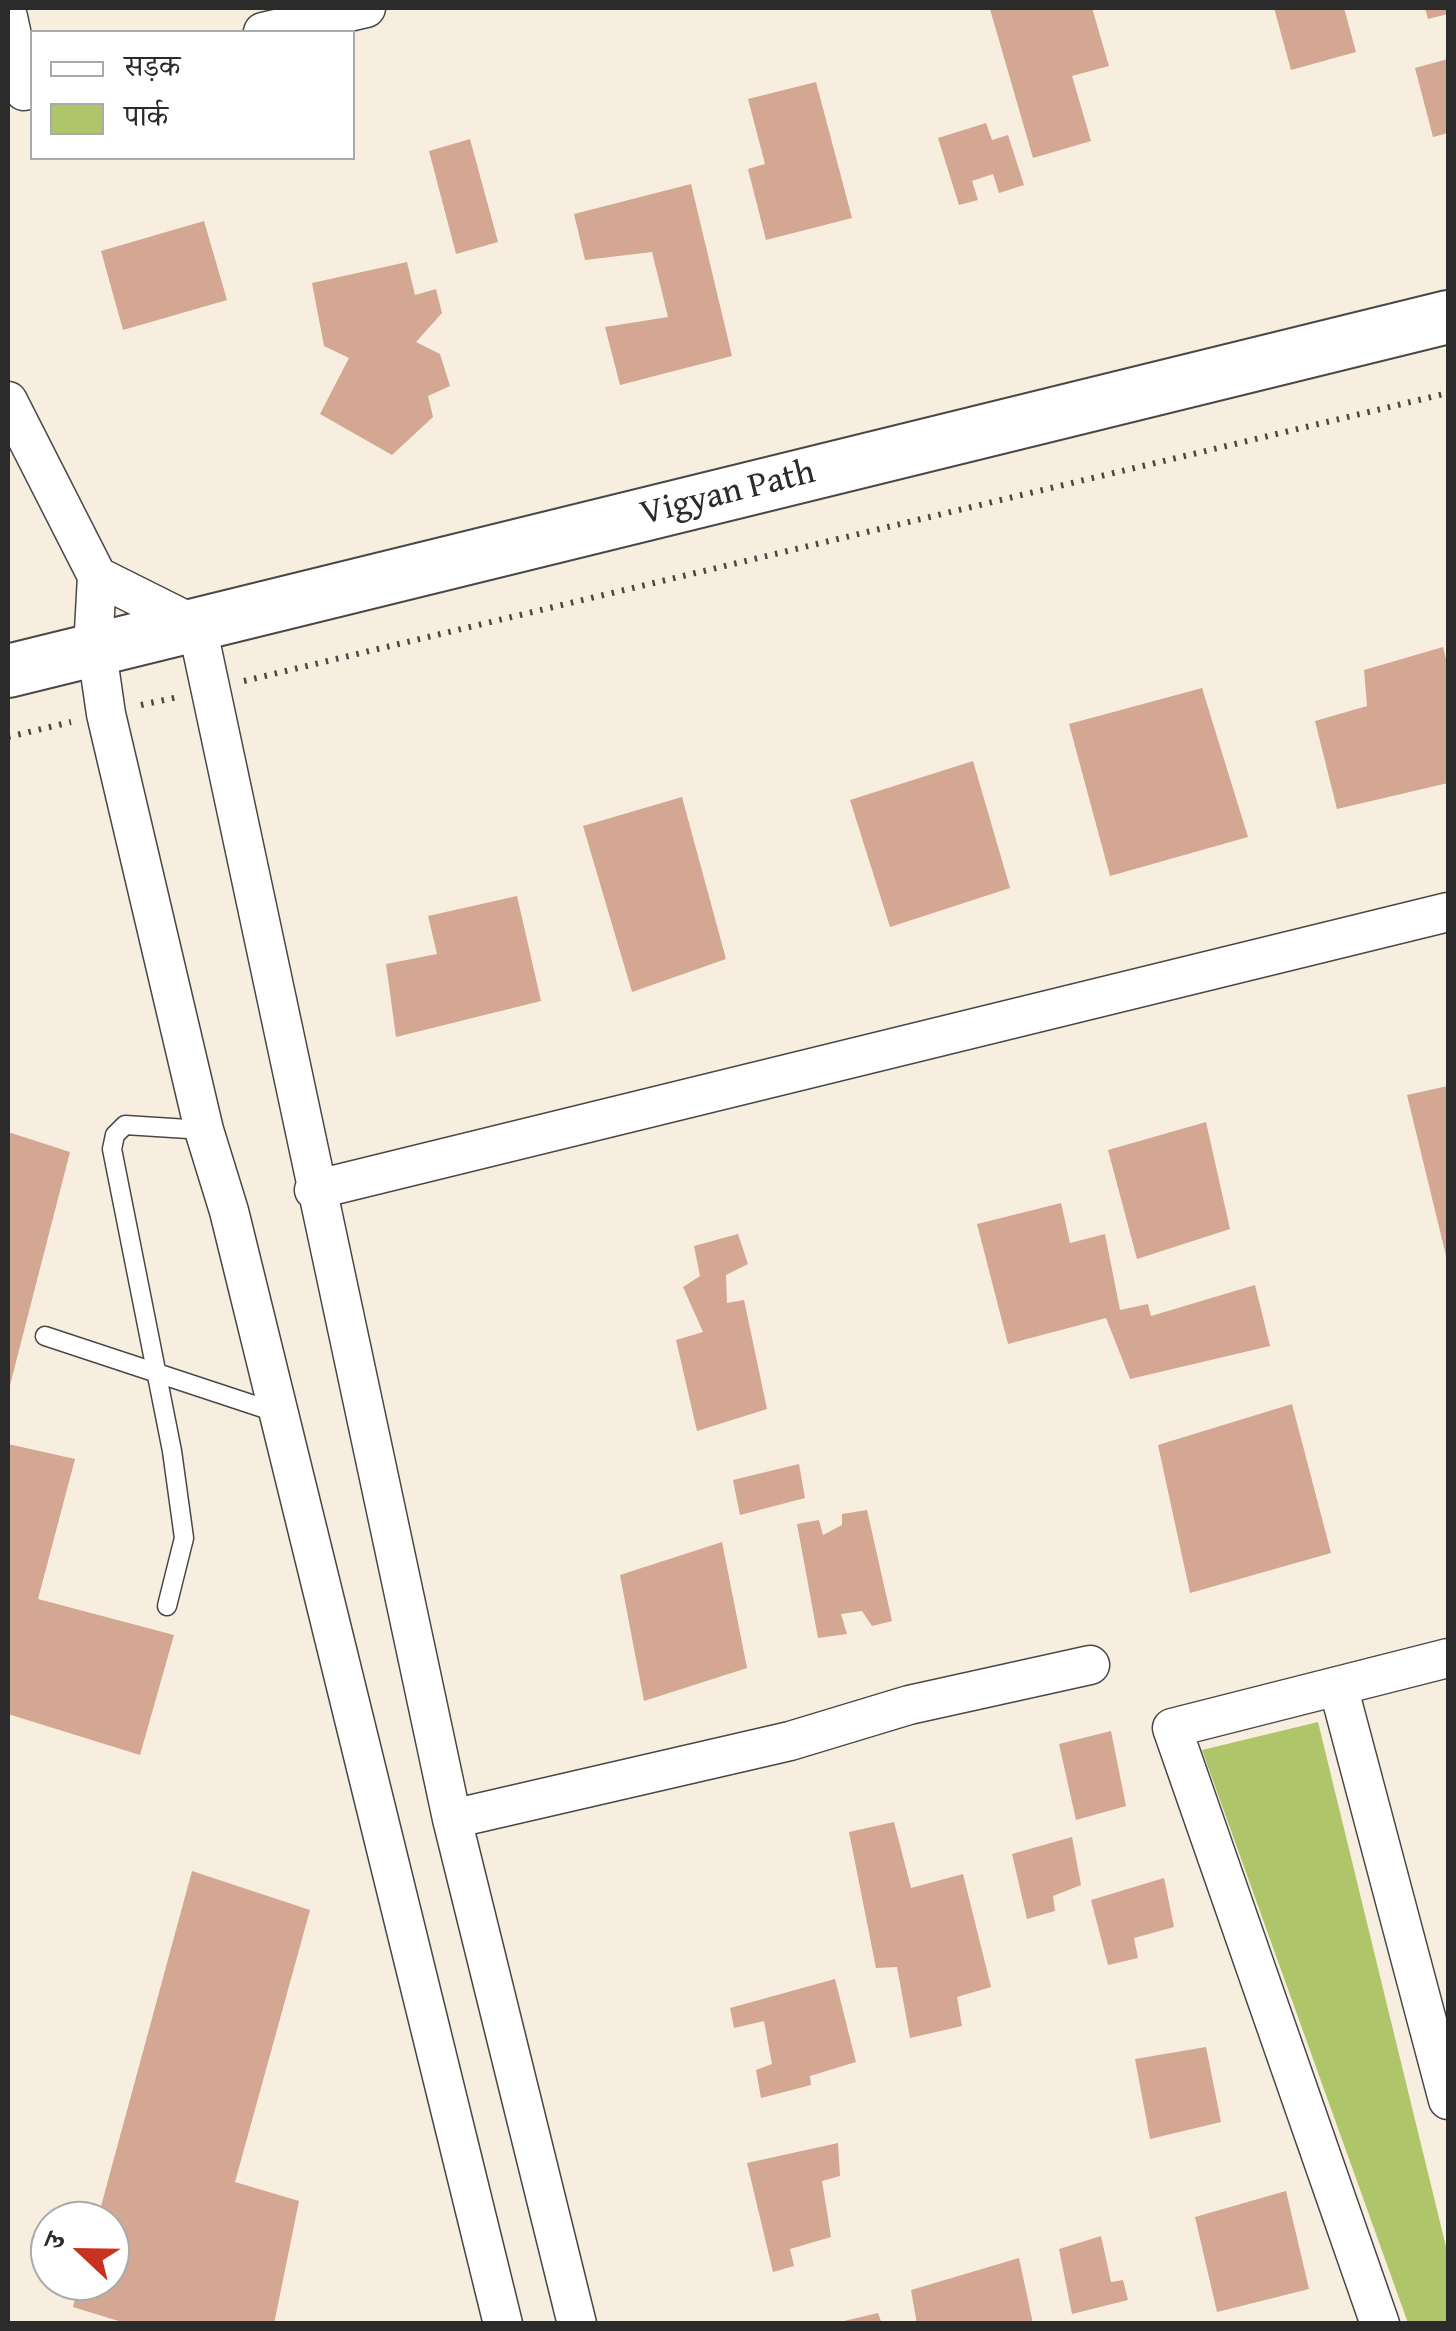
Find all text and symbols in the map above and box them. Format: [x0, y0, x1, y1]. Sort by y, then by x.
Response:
legend [30, 30, 355, 160]
text: सड़क [124, 43, 180, 87]
text: पार्क [124, 93, 168, 137]
street label: Vigyan Path [636, 452, 820, 536]
north arrow [30, 2201, 130, 2301]
text: उ [32, 2226, 75, 2255]

